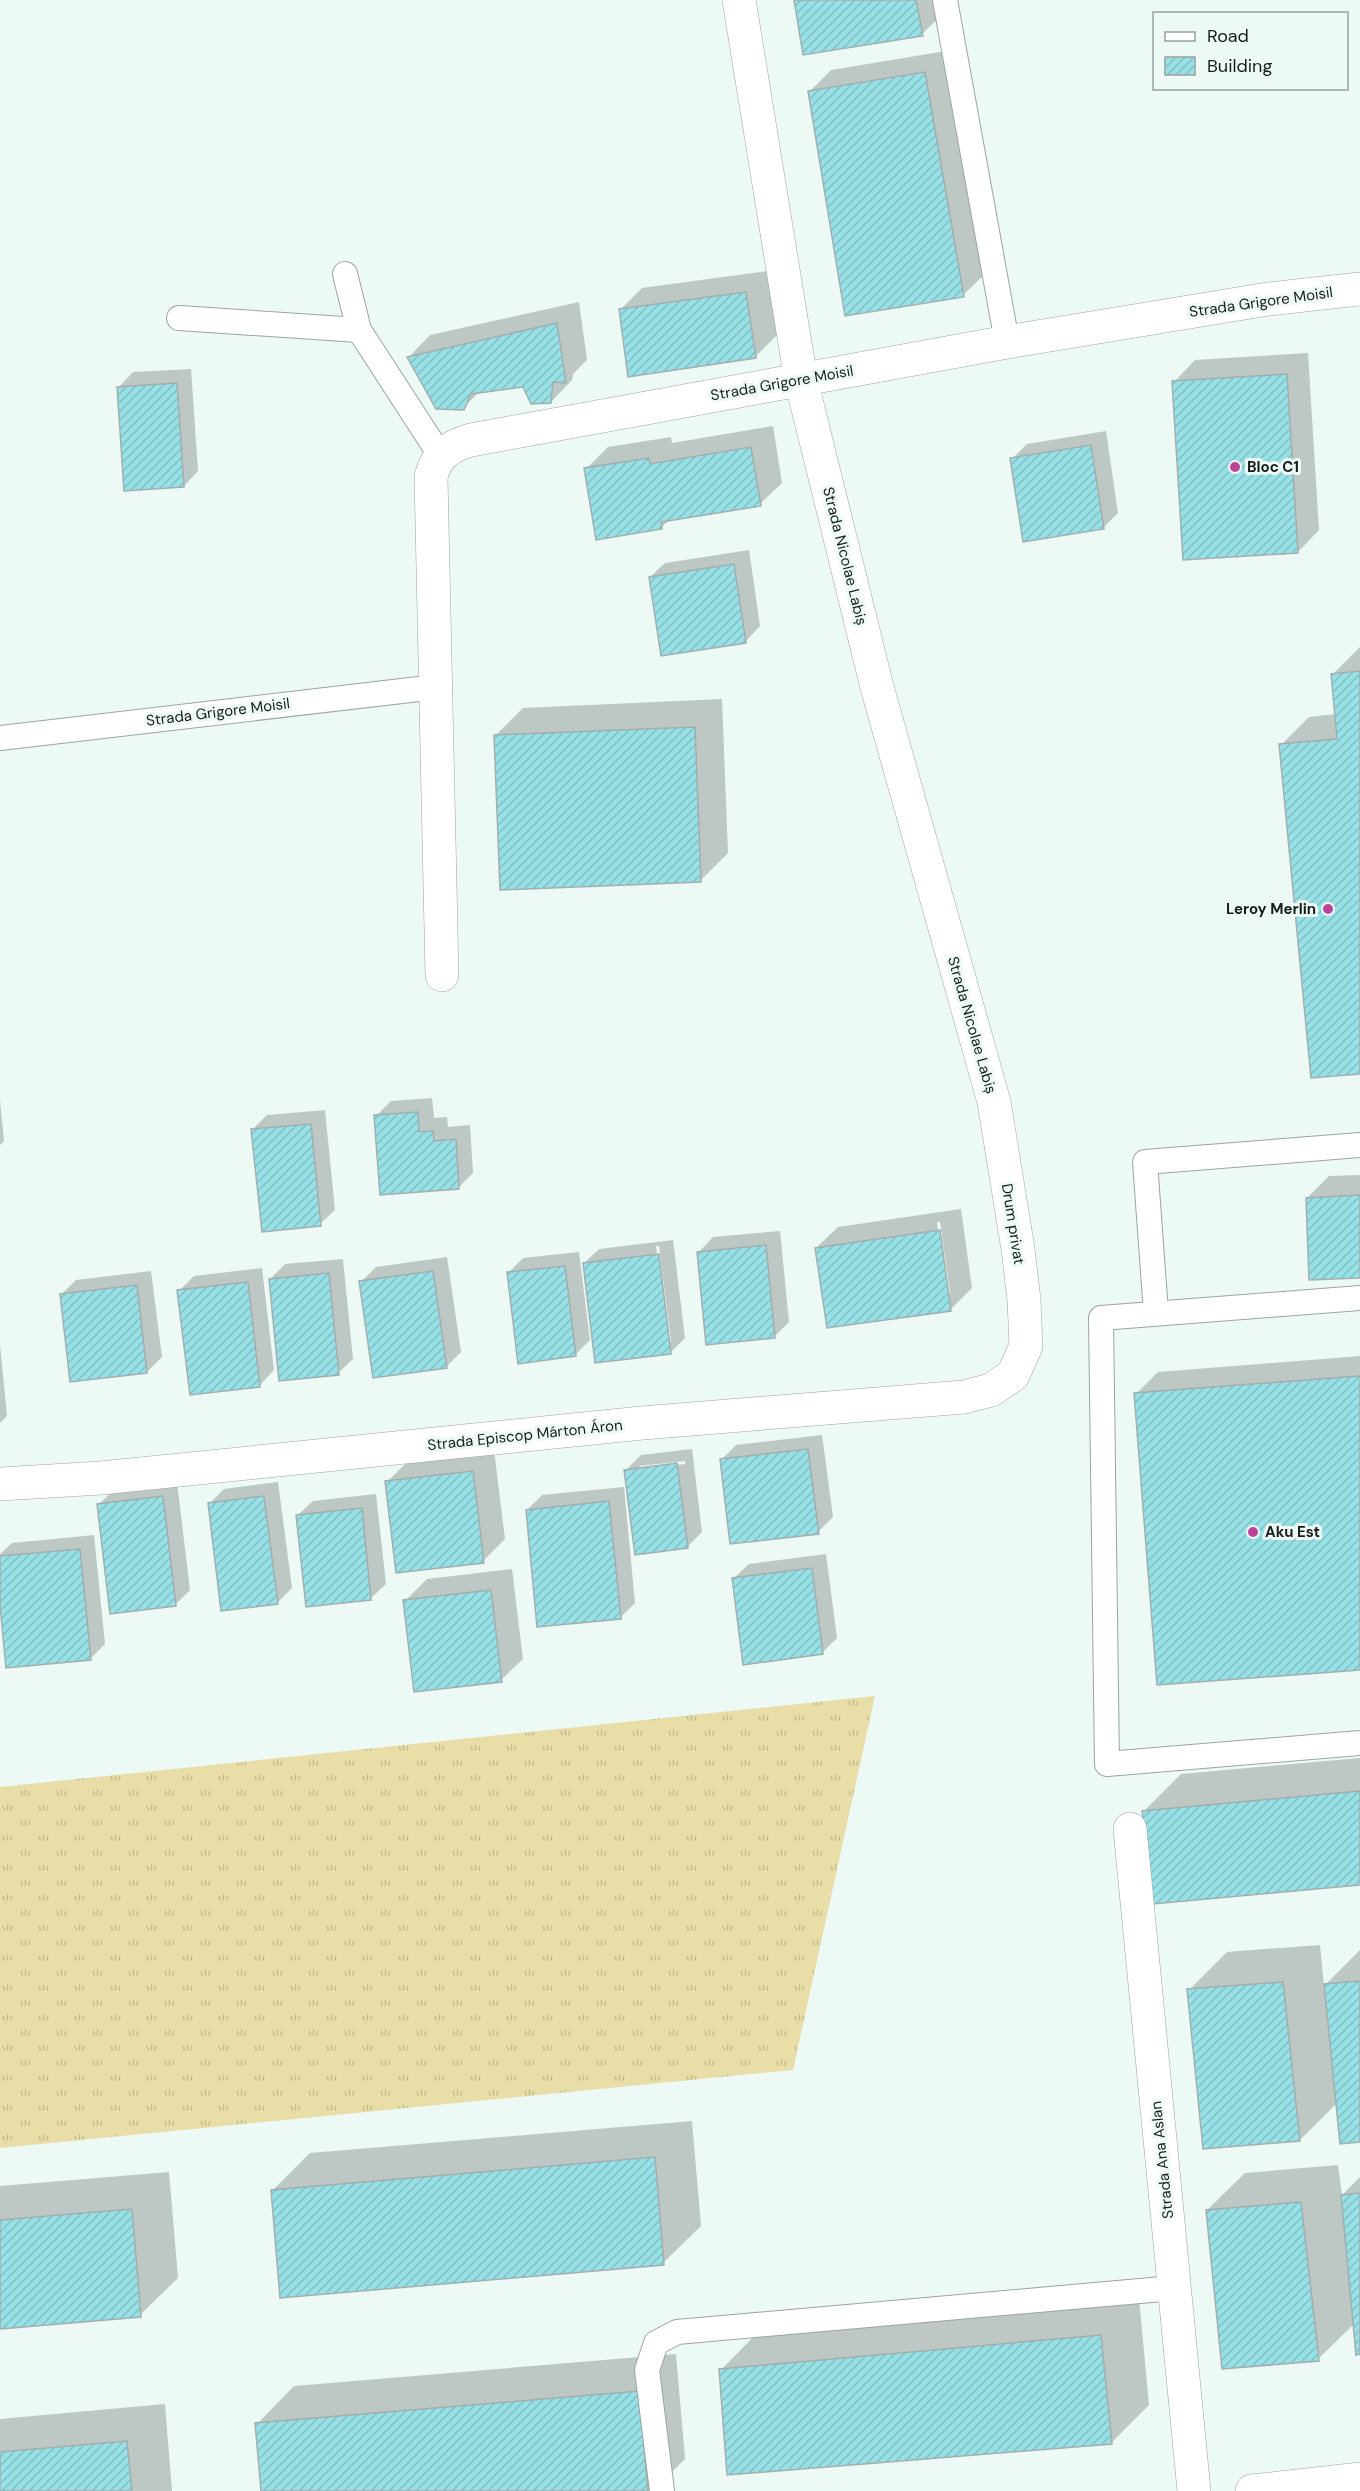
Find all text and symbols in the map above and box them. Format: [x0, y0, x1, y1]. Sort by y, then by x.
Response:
legend [1153, 12, 1348, 90]
text: Road [1207, 24, 1249, 48]
text: Building [1207, 54, 1272, 78]
street label: Strada Grigore Moisil [1188, 282, 1334, 322]
street label: Strada Grigore Moisil [709, 361, 855, 405]
place label: Bloc C1 [1247, 457, 1299, 477]
marker: Bloc C1 [1228, 460, 1242, 474]
street label: Strada Nicolae Labiș [818, 485, 872, 627]
street label: Strada Grigore Moisil [145, 693, 291, 731]
place label: Leroy Merlin [1226, 899, 1316, 919]
marker: Leroy Merlin [1321, 902, 1335, 916]
street label: Strada Nicolae Labiș [943, 954, 1001, 1096]
street label: Drum privat [997, 1182, 1029, 1266]
street label: Strada Episcop Márton Áron [427, 1415, 623, 1455]
place label: Aku Est [1265, 1522, 1320, 1542]
marker: Aku Est [1246, 1525, 1260, 1539]
street label: Strada Ana Aslan [1146, 2100, 1178, 2220]

